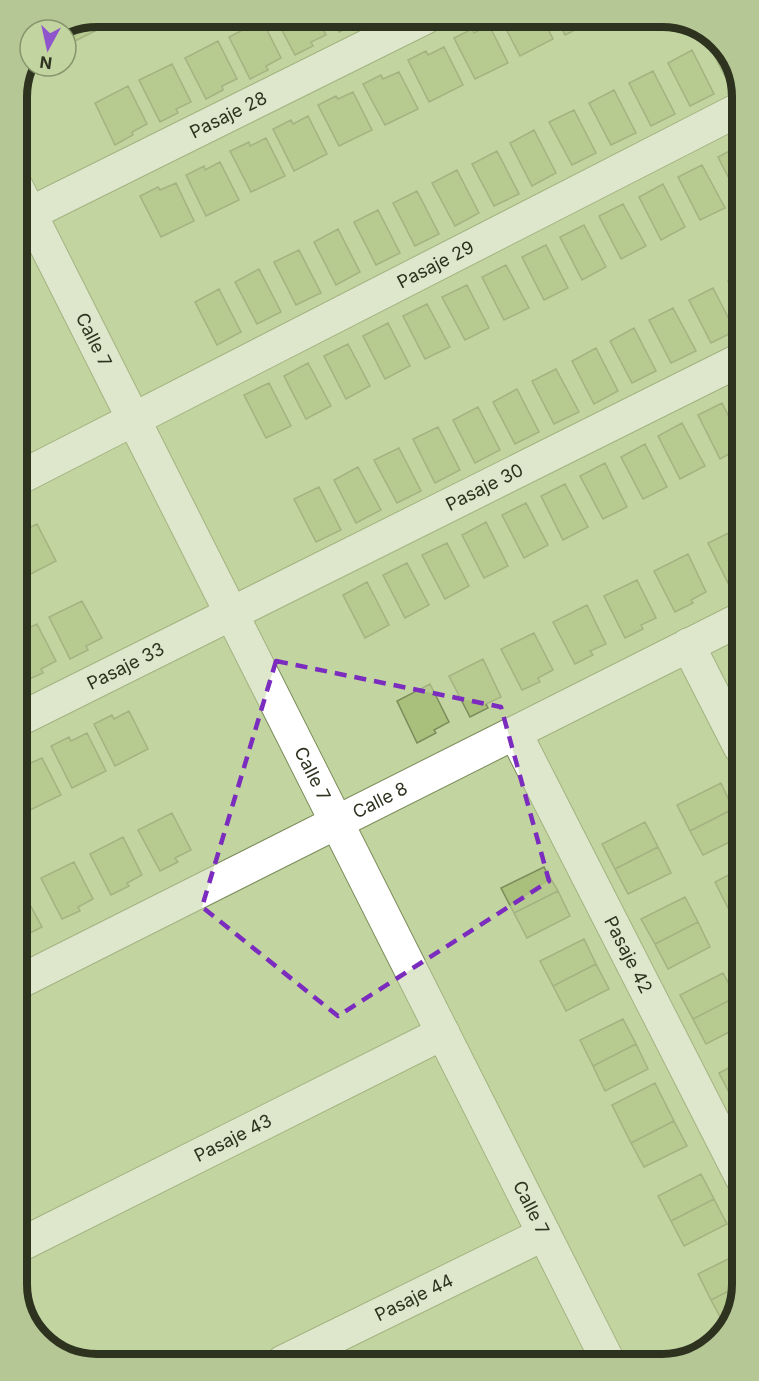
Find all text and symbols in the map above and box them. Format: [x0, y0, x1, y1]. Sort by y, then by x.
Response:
north arrow [18, 18, 78, 78]
text: N [38, 52, 53, 74]
street label: Pasaje 28 [186, 87, 270, 143]
street label: Pasaje 29 [394, 236, 477, 293]
street label: Calle 7 [72, 309, 116, 370]
street label: Pasaje 30 [442, 459, 526, 515]
street label: Pasaje 33 [83, 638, 167, 694]
street label: Calle 7 [290, 743, 335, 804]
street label: Calle 8 [349, 777, 411, 823]
street label: Pasaje 42 [600, 912, 657, 997]
street label: Pasaje 43 [191, 1110, 275, 1166]
street label: Calle 7 [509, 1177, 554, 1238]
street label: Pasaje 44 [371, 1269, 456, 1325]

